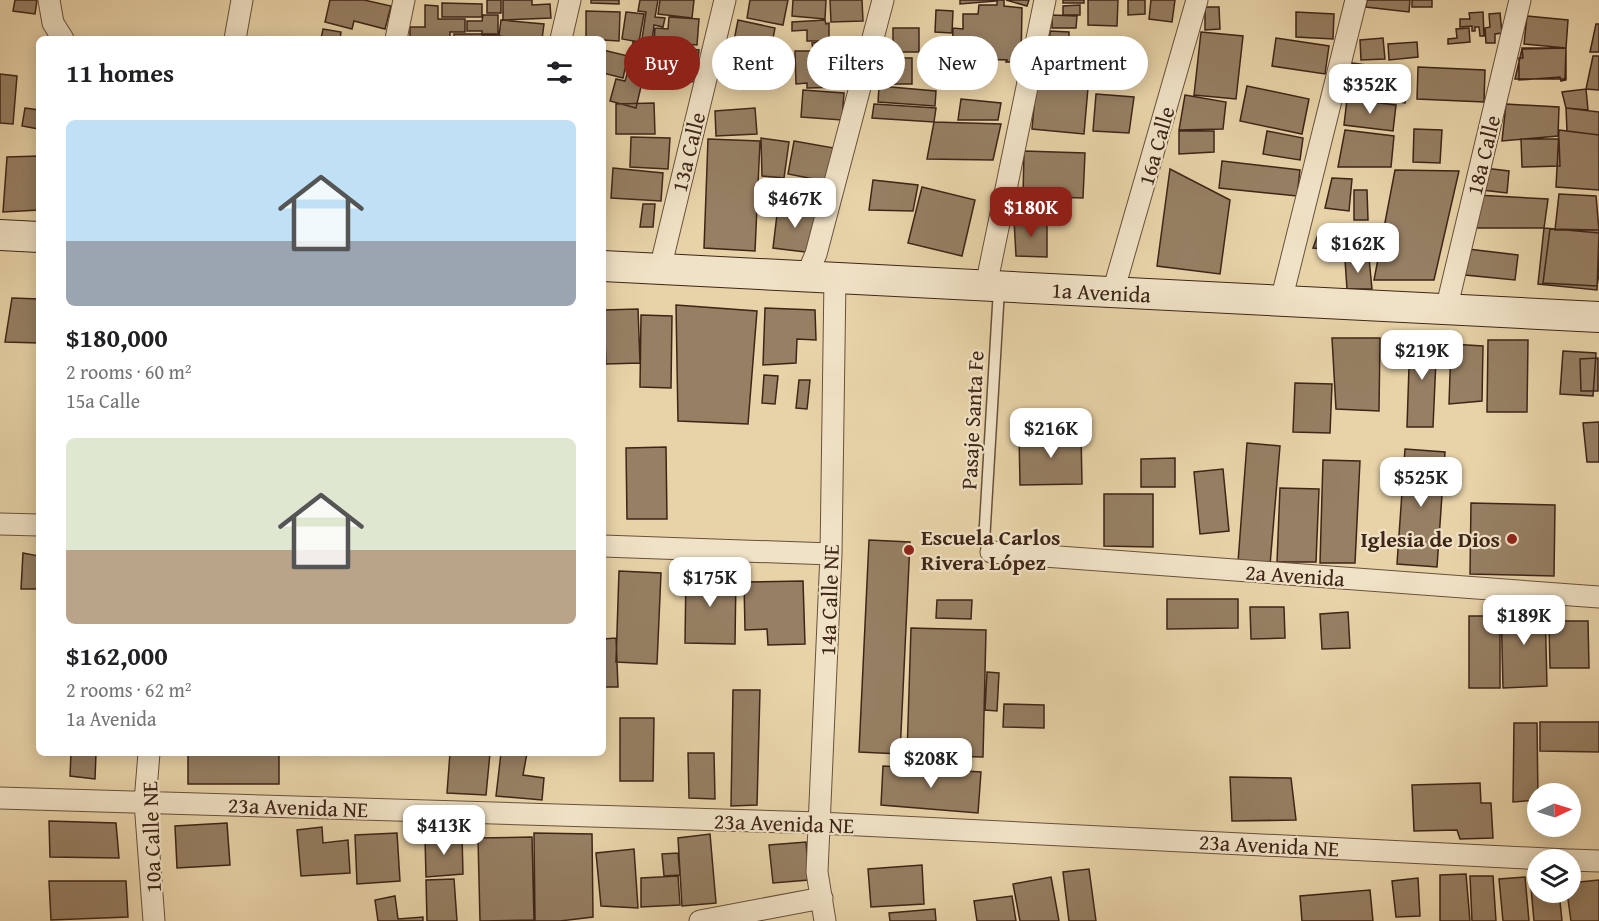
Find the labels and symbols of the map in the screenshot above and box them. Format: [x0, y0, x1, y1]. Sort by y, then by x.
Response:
pin: $352K [1328, 64, 1412, 115]
street label: 16a Calle [1129, 102, 1183, 190]
street label: 13a Calle [663, 109, 713, 195]
street label: 18a Calle [1458, 112, 1508, 198]
pin: $467K [753, 178, 837, 229]
pin: $180K [989, 187, 1073, 238]
pin: $162K [1316, 223, 1400, 274]
street label: 1a Avenida [1050, 273, 1152, 311]
pin: $219K [1380, 330, 1464, 381]
street label: Pasaje Santa Fe [952, 350, 992, 490]
pin: $216K [1009, 408, 1093, 459]
pin: $525K [1379, 457, 1463, 508]
place label: Escuela Carlos Rivera López [921, 521, 1061, 578]
place label: Iglesia de Dios [1360, 523, 1500, 555]
marker: Iglesia de Dios [1505, 532, 1519, 546]
marker: Escuela Carlos Rivera López [902, 543, 916, 557]
street label: 14a Calle NE [811, 544, 847, 656]
street label: 2a Avenida [1244, 556, 1346, 594]
pin: $175K [668, 557, 752, 608]
pin: $189K [1482, 595, 1566, 646]
pin: $208K [889, 738, 973, 789]
street label: 10a Calle NE [133, 781, 169, 893]
north arrow [1527, 783, 1581, 837]
street label: 23a Avenida NE [227, 789, 369, 825]
pin: $413K [402, 805, 486, 856]
street label: 23a Avenida NE [713, 805, 855, 841]
street label: 23a Avenida NE [1198, 825, 1340, 865]

